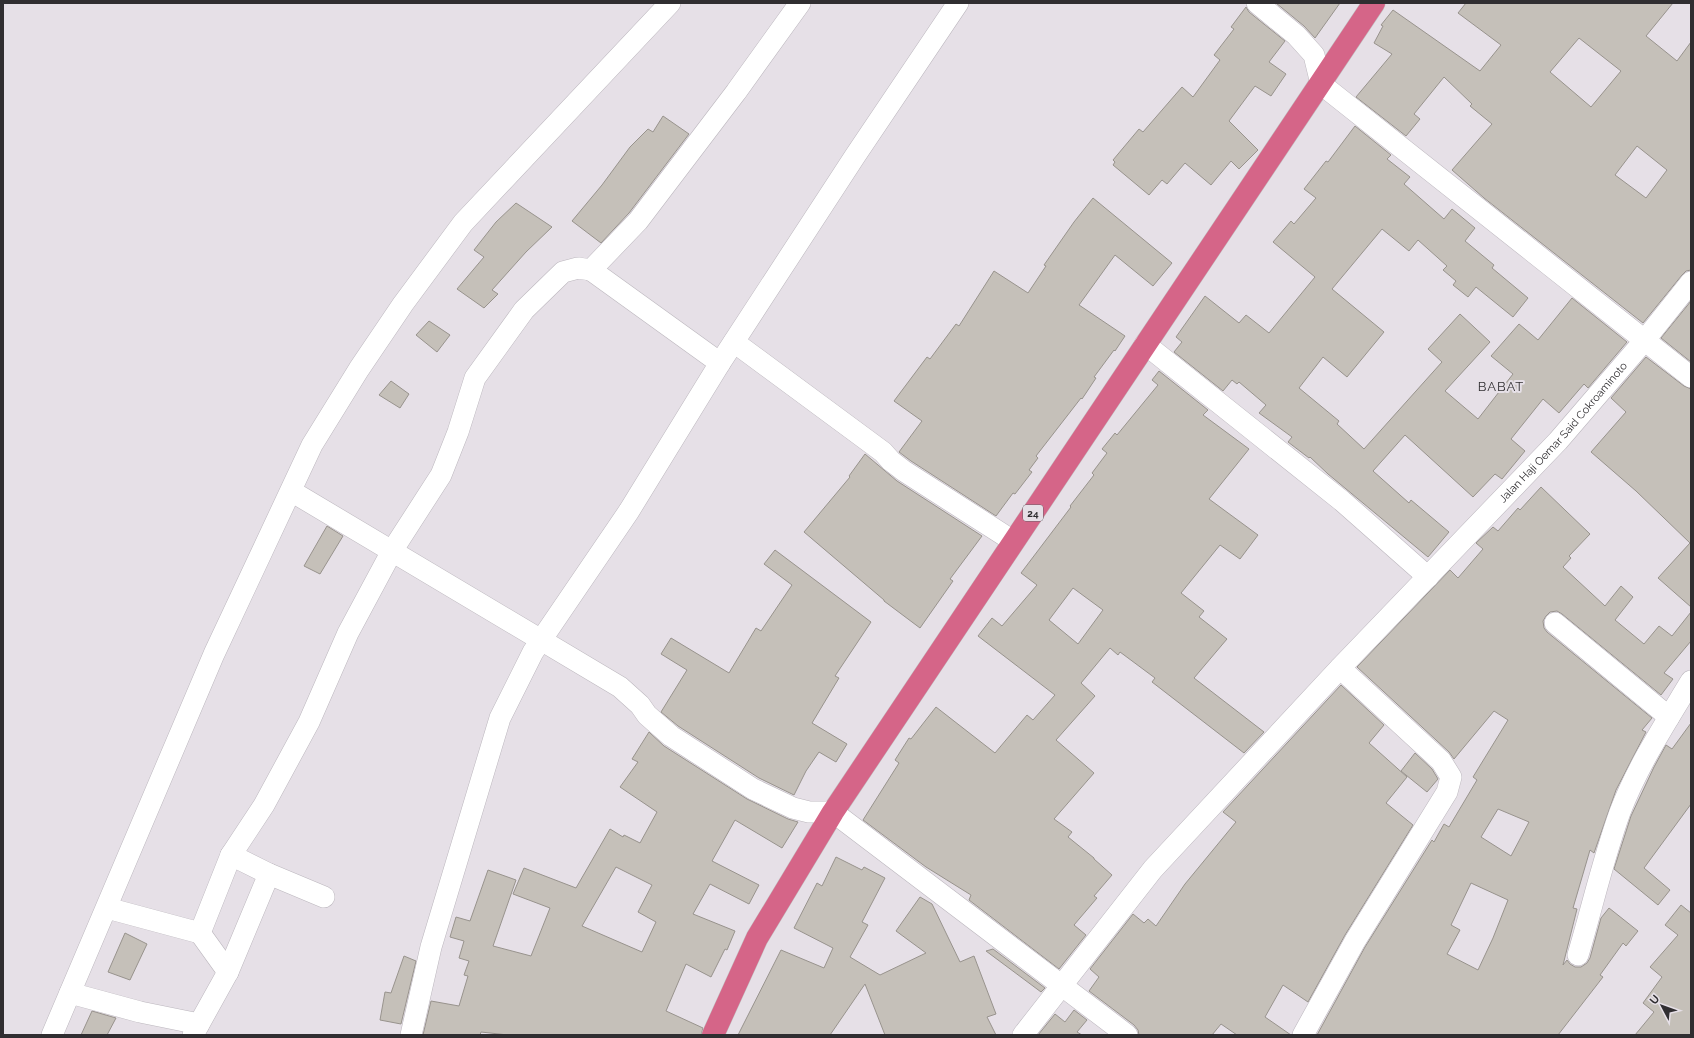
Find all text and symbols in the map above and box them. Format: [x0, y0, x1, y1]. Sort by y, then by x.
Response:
street label: Jalan Haji Oemar Said Cokroaminoto [1496, 359, 1630, 505]
district label: BABAT [1478, 379, 1524, 394]
road number: 24 [1023, 505, 1043, 521]
north arrow [1642, 986, 1682, 1026]
text: U [1647, 992, 1662, 1007]

